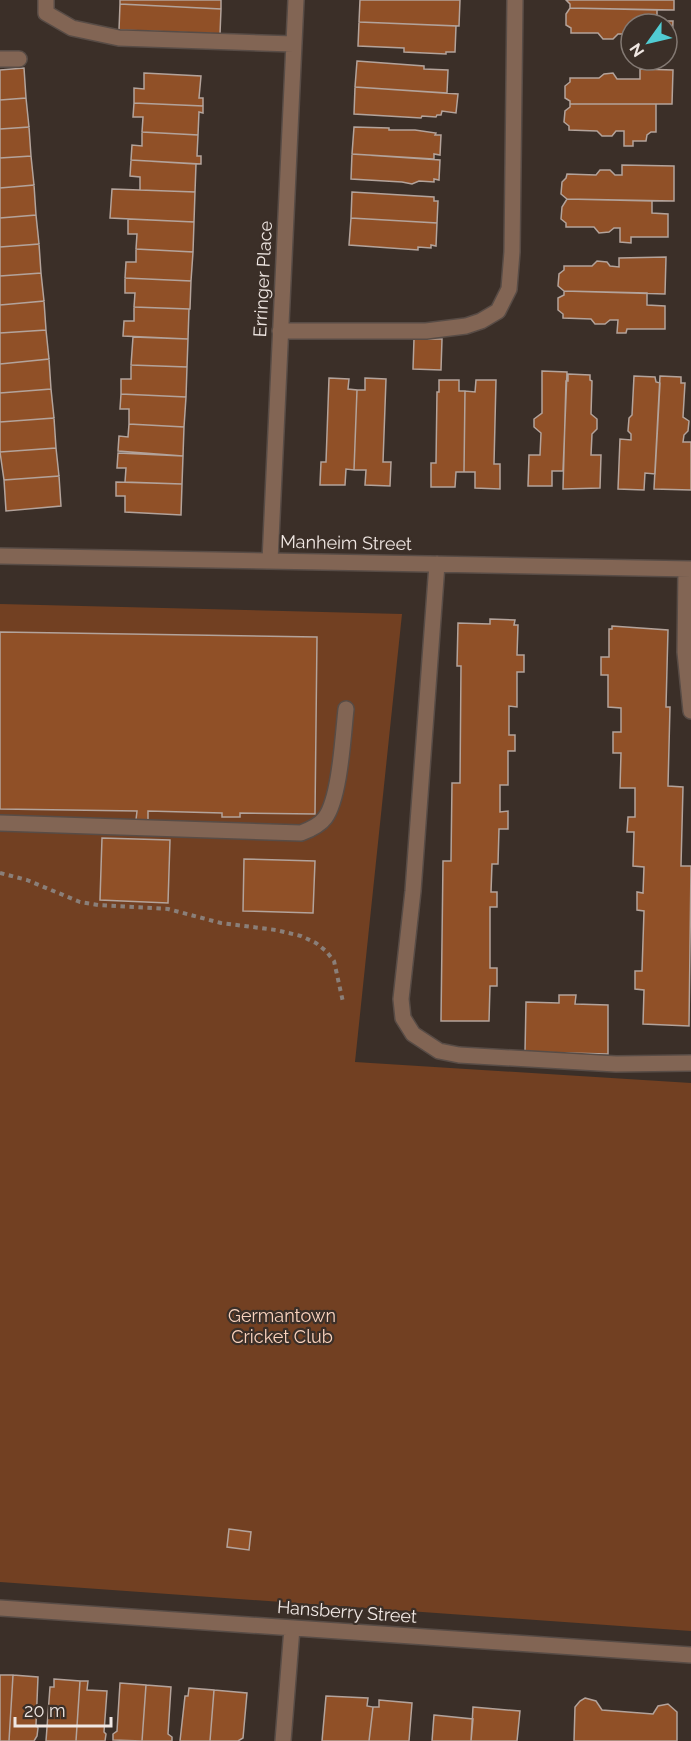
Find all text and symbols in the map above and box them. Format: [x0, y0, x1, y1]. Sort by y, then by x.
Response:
north arrow [619, 12, 679, 72]
text: N [626, 40, 648, 60]
street label: Erringer Place [249, 220, 276, 338]
street label: Manheim Street [280, 531, 412, 554]
park label: Germantown Cricket Club [228, 1305, 336, 1347]
street label: Hansberry Street [276, 1596, 418, 1627]
scale bar [15, 1690, 111, 1728]
text: 20 m [24, 1700, 66, 1721]

